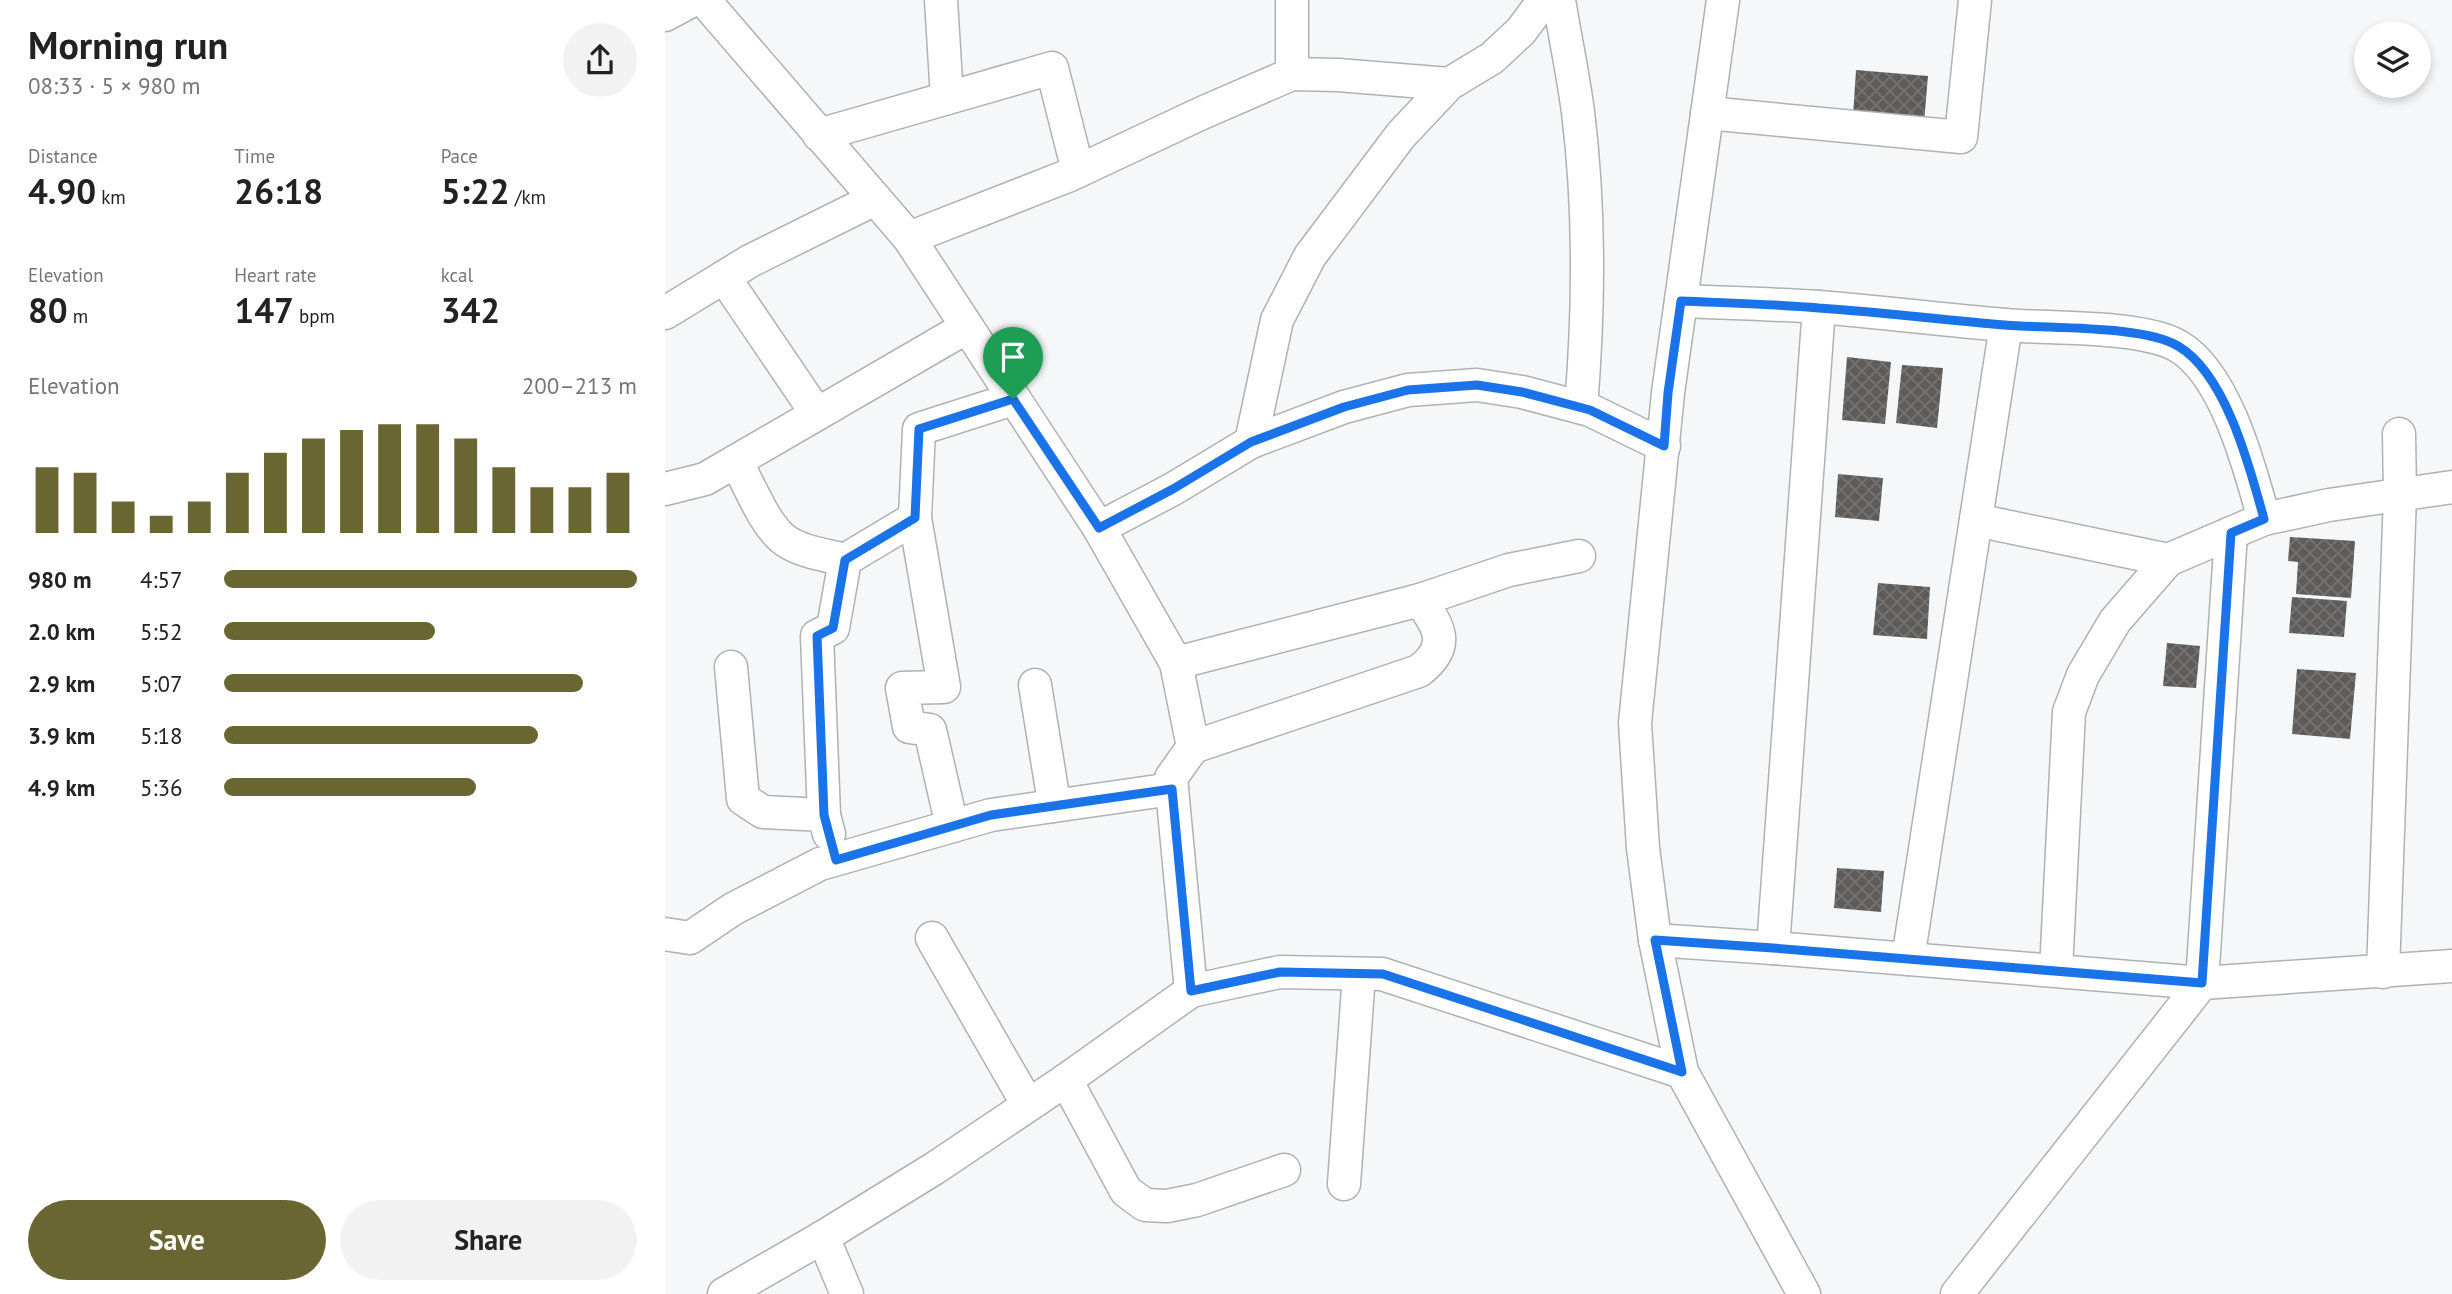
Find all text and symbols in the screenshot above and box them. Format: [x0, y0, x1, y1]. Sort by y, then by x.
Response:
text: Morning run [28, 20, 228, 69]
map controls [2354, 21, 2431, 98]
button: layers [2354, 21, 2431, 98]
button: share [563, 23, 637, 97]
text: 08:33 · 5 × 980 m [28, 71, 200, 100]
text: Distance [28, 144, 98, 168]
text: Time [234, 144, 275, 168]
text: Pace [441, 144, 478, 168]
text: 4.90 [28, 168, 96, 214]
text: 26:18 [234, 168, 323, 214]
text: 5:22 [441, 168, 510, 214]
text: km [96, 185, 126, 209]
text: /km [510, 185, 546, 209]
text: Elevation [28, 263, 104, 287]
text: Heart rate [234, 263, 316, 287]
text: kcal [441, 263, 473, 287]
text: 80 [28, 287, 68, 333]
text: 147 [234, 287, 294, 333]
text: 342 [441, 287, 500, 333]
text: m [68, 304, 88, 328]
text: bpm [294, 304, 335, 328]
pin [983, 327, 1043, 399]
icon: arrive [994, 338, 1032, 376]
text: Elevation [28, 371, 120, 400]
text: 200–213 m [522, 371, 637, 400]
text: 980 m [28, 565, 91, 594]
text: 4:57 [140, 565, 183, 594]
text: 2.0 km [28, 617, 95, 646]
text: 5:52 [140, 617, 183, 646]
text: 2.9 km [28, 669, 95, 698]
text: 5:07 [140, 669, 183, 698]
text: 3.9 km [28, 721, 95, 750]
text: 5:18 [140, 721, 183, 750]
text: 4.9 km [28, 773, 95, 802]
text: 5:36 [140, 773, 183, 802]
button: Save [28, 1200, 326, 1280]
button: Share [340, 1200, 637, 1280]

